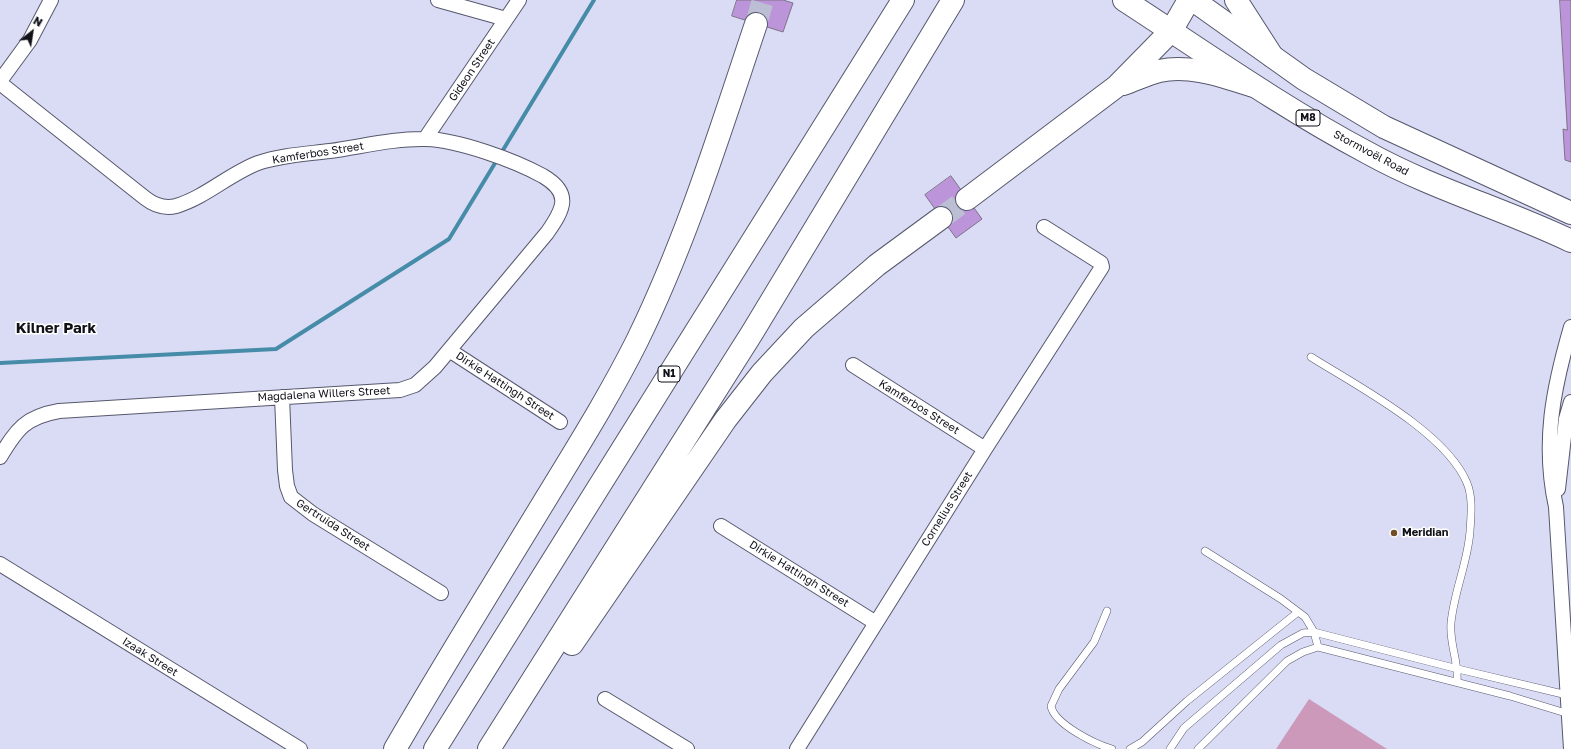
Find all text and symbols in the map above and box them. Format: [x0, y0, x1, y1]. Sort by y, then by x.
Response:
north arrow [12, 12, 52, 52]
text: N [31, 13, 45, 29]
street label: Gideon Street [446, 36, 498, 104]
road number: M8 [1296, 110, 1320, 126]
street label: Stormvoël Road [1331, 128, 1411, 178]
street label: Kamferbos Street [271, 139, 365, 167]
district label: Kilner Park [16, 319, 96, 337]
street label: Dirkie Hattingh Street [453, 349, 557, 423]
road number: N1 [658, 366, 680, 382]
street label: Kamferbos Street [876, 377, 962, 437]
street label: Magdalena Willers Street [257, 384, 391, 404]
street label: Cornelius Street [919, 469, 975, 549]
street label: Gertruida Street [294, 496, 372, 554]
place label: Meridian [1402, 526, 1448, 540]
marker: Meridian [1389, 528, 1399, 538]
street label: Dirkie Hattingh Street [747, 538, 851, 610]
street label: Izaak Street [120, 635, 180, 679]

